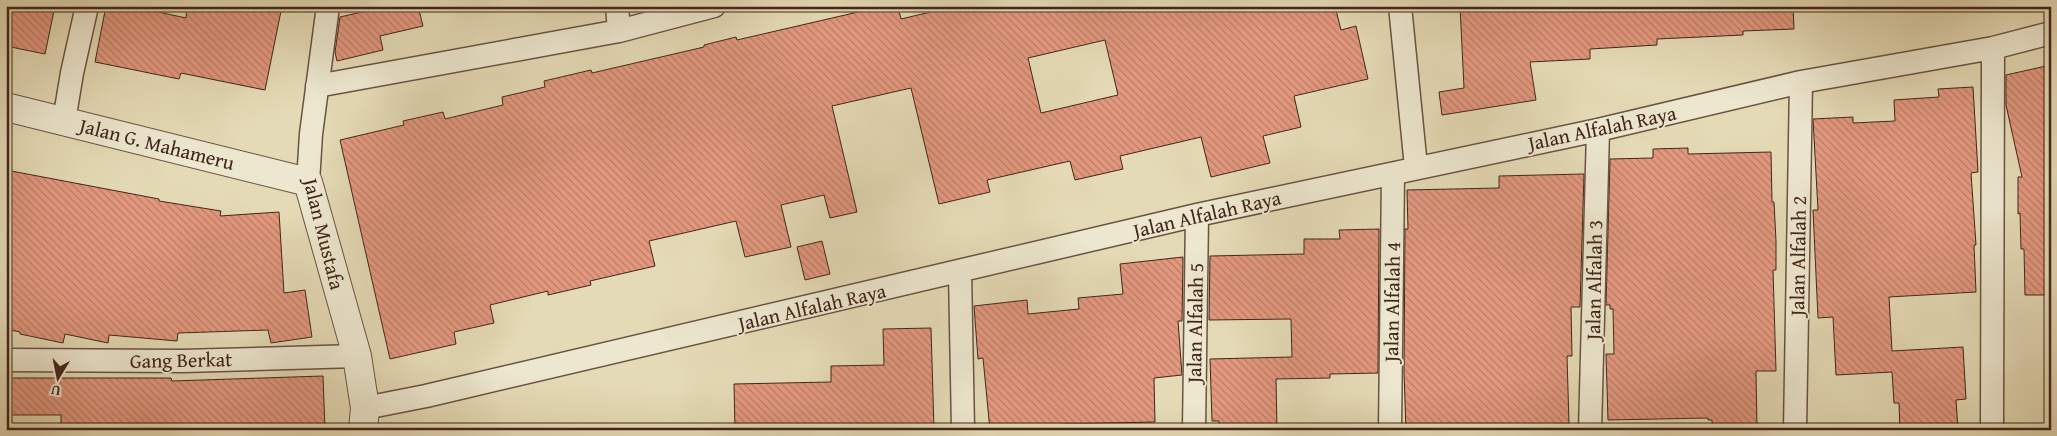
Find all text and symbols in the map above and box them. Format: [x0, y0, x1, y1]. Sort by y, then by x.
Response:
street label: Jalan Alfalah Raya [1522, 98, 1679, 158]
street label: Jalan G. Mahameru [74, 110, 238, 177]
street label: Jalan Mustafa [296, 172, 352, 293]
street label: Jalan Alfalah Raya [1127, 182, 1284, 245]
street label: Jalan Alfalah 2 [1782, 196, 1813, 319]
street label: Jalan Alfalah 3 [1578, 220, 1609, 343]
street label: Jalan Alfalah 4 [1376, 242, 1407, 365]
street label: Jalan Alfalah 5 [1179, 263, 1210, 386]
street label: Jalan Alfalah Raya [732, 275, 889, 338]
street label: Gang Berkat [130, 344, 232, 375]
north arrow [32, 354, 82, 404]
text: U [49, 380, 62, 401]

